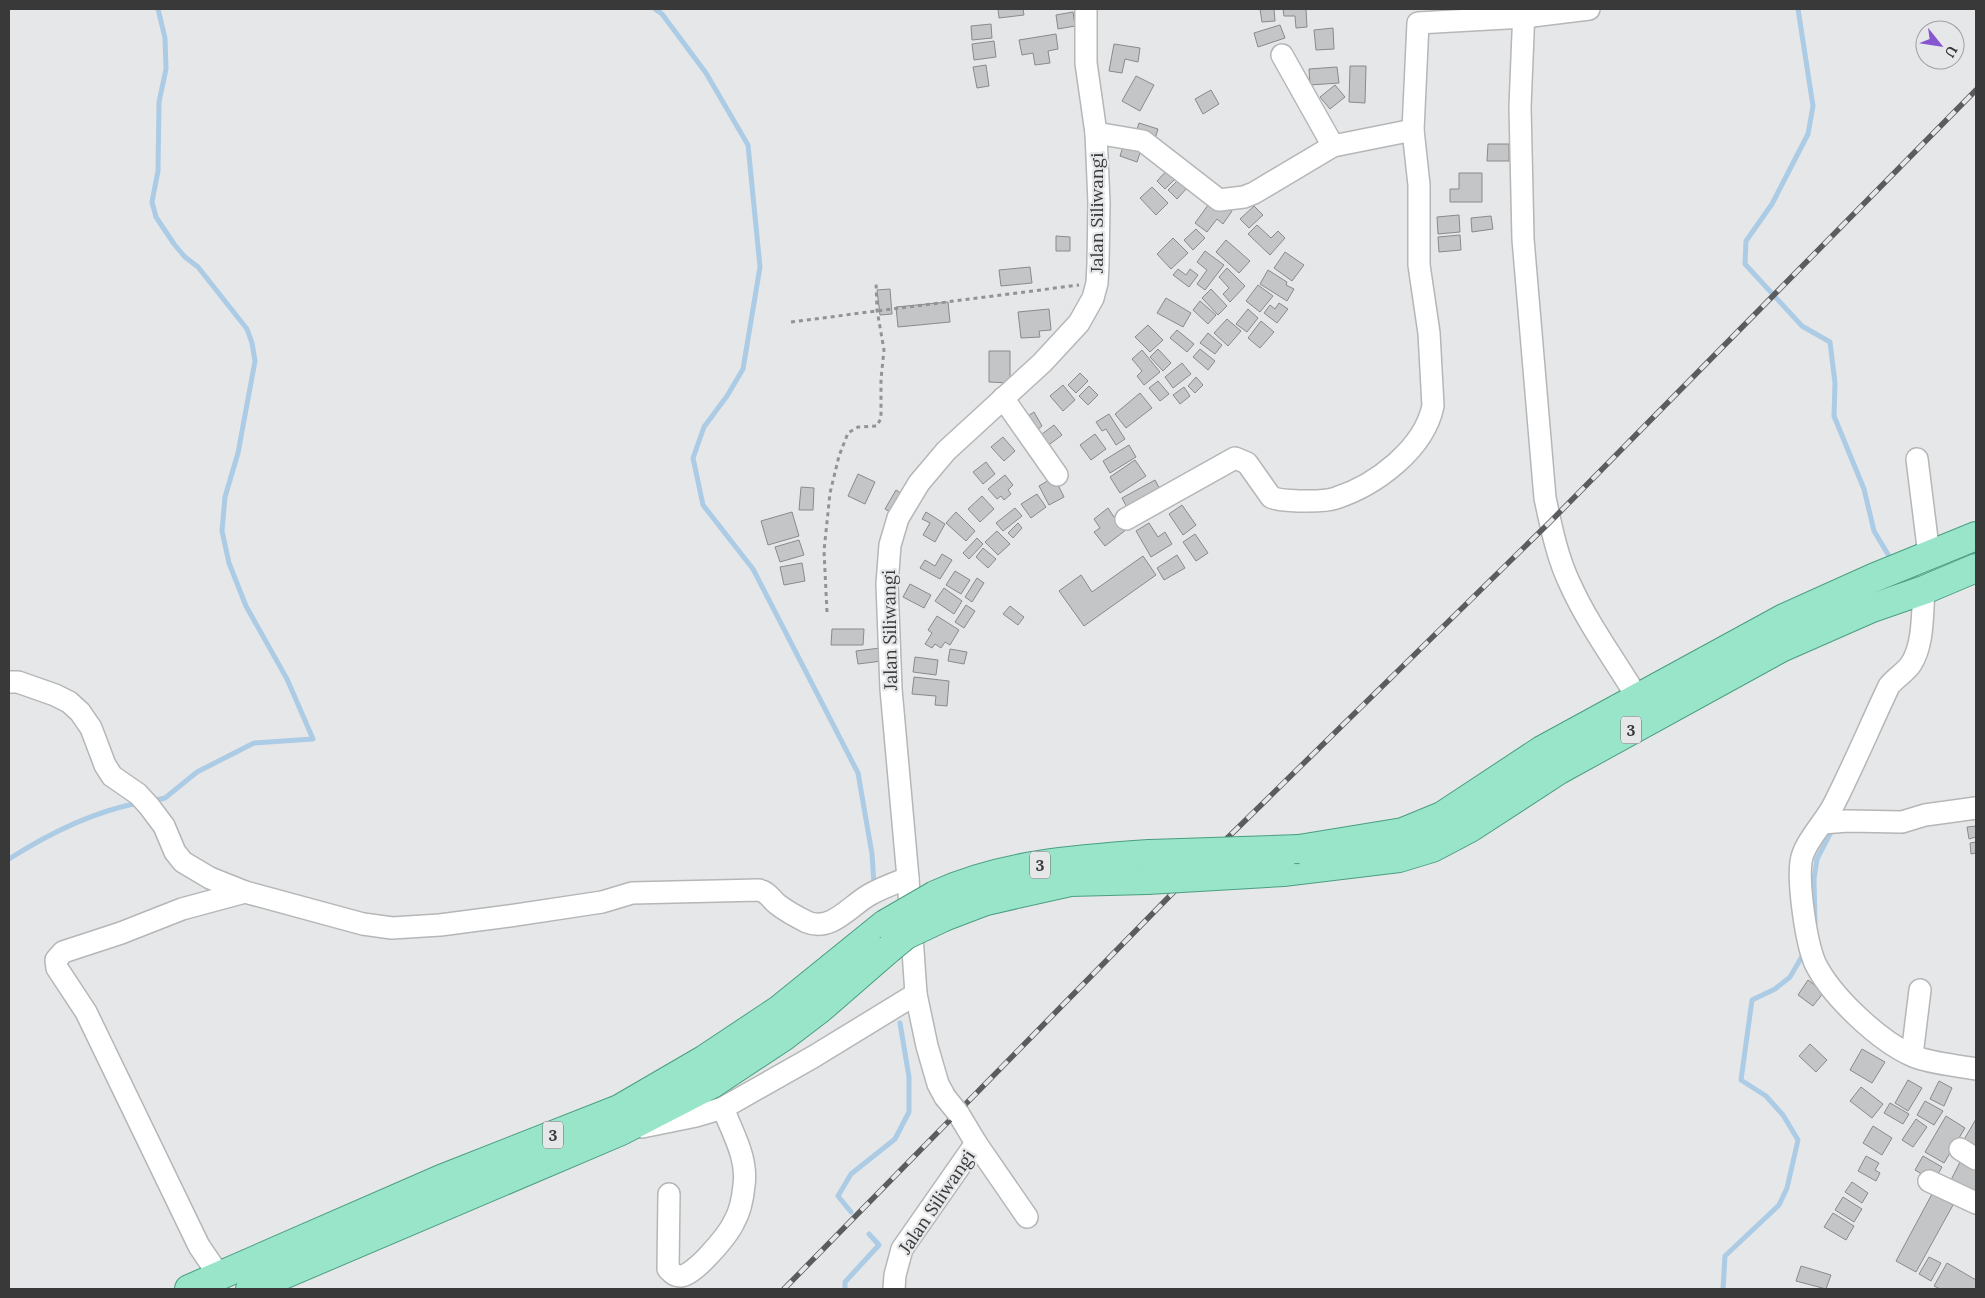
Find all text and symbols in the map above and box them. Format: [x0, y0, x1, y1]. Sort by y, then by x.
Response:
north arrow [1915, 20, 1965, 70]
text: U [1941, 42, 1962, 61]
street label: Jalan Siliwangi [1085, 153, 1108, 274]
street label: Jalan Siliwangi [877, 570, 902, 691]
road number: 3 [1621, 716, 1641, 744]
road number: 3 [1030, 852, 1050, 878]
road number: 3 [543, 1122, 563, 1148]
street label: Jalan Siliwangi [893, 1145, 980, 1259]

